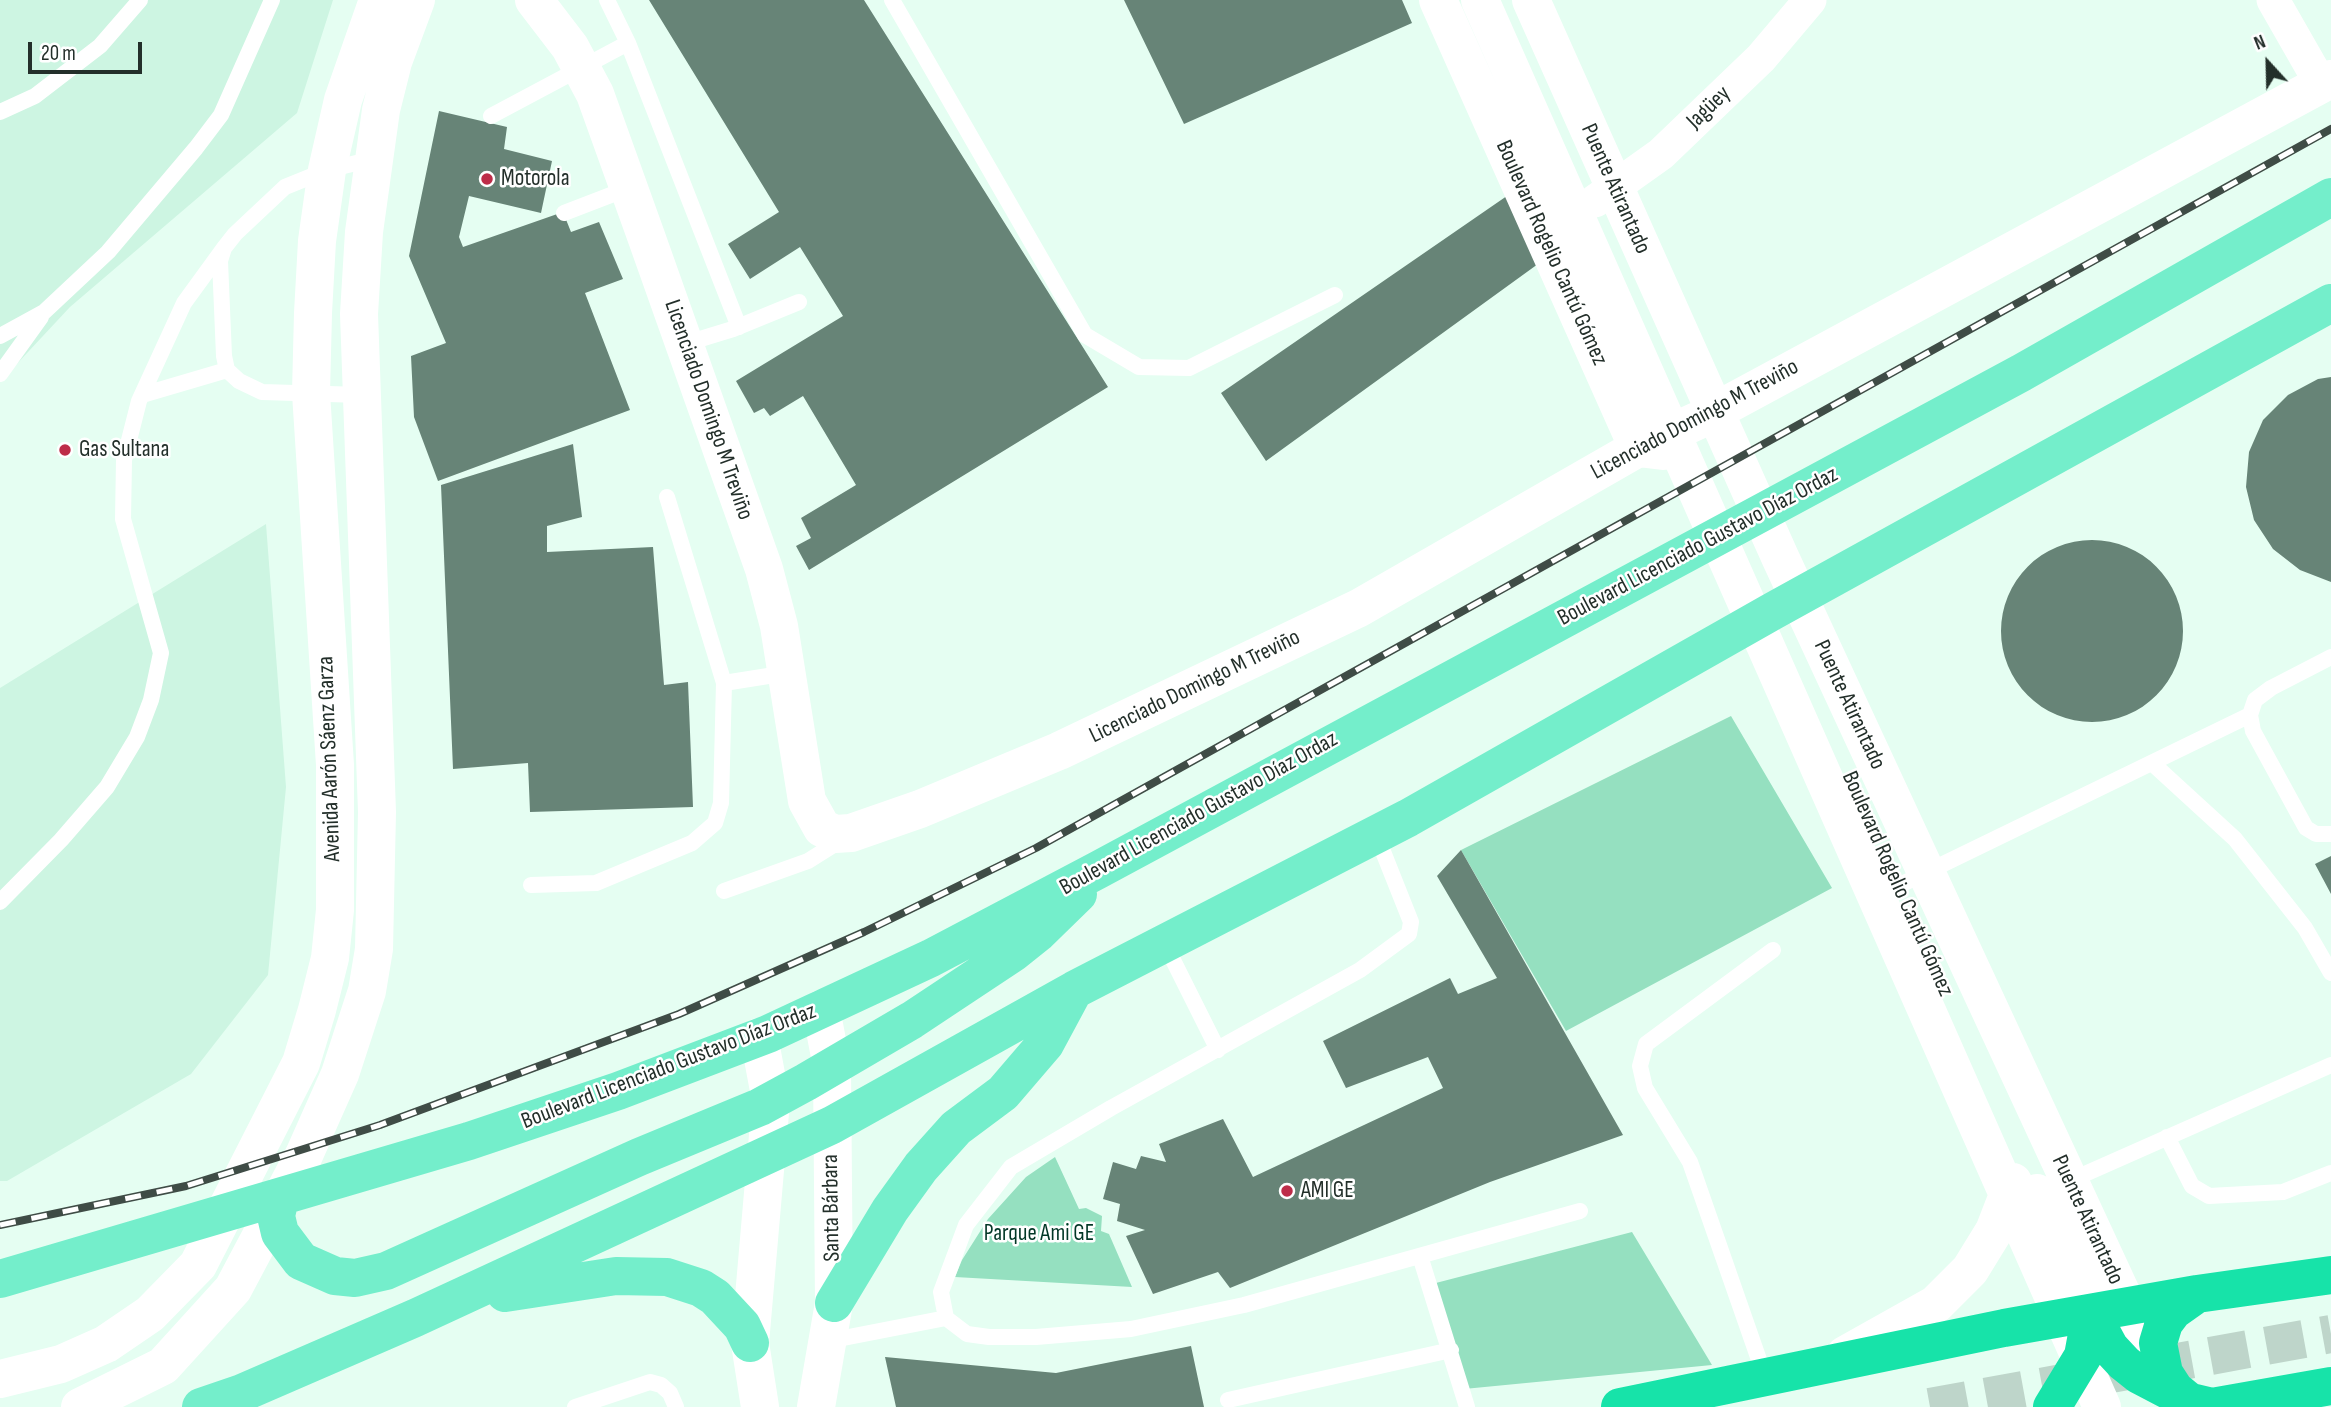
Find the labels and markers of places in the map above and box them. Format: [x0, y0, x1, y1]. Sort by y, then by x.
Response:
place label: Motorola [501, 165, 569, 193]
marker: Motorola [479, 171, 495, 187]
place label: Gas Sultana [79, 436, 169, 464]
marker: Gas Sultana [57, 442, 73, 458]
place label: AMI GE [1301, 1177, 1354, 1205]
marker: AMI GE [1279, 1183, 1295, 1199]

